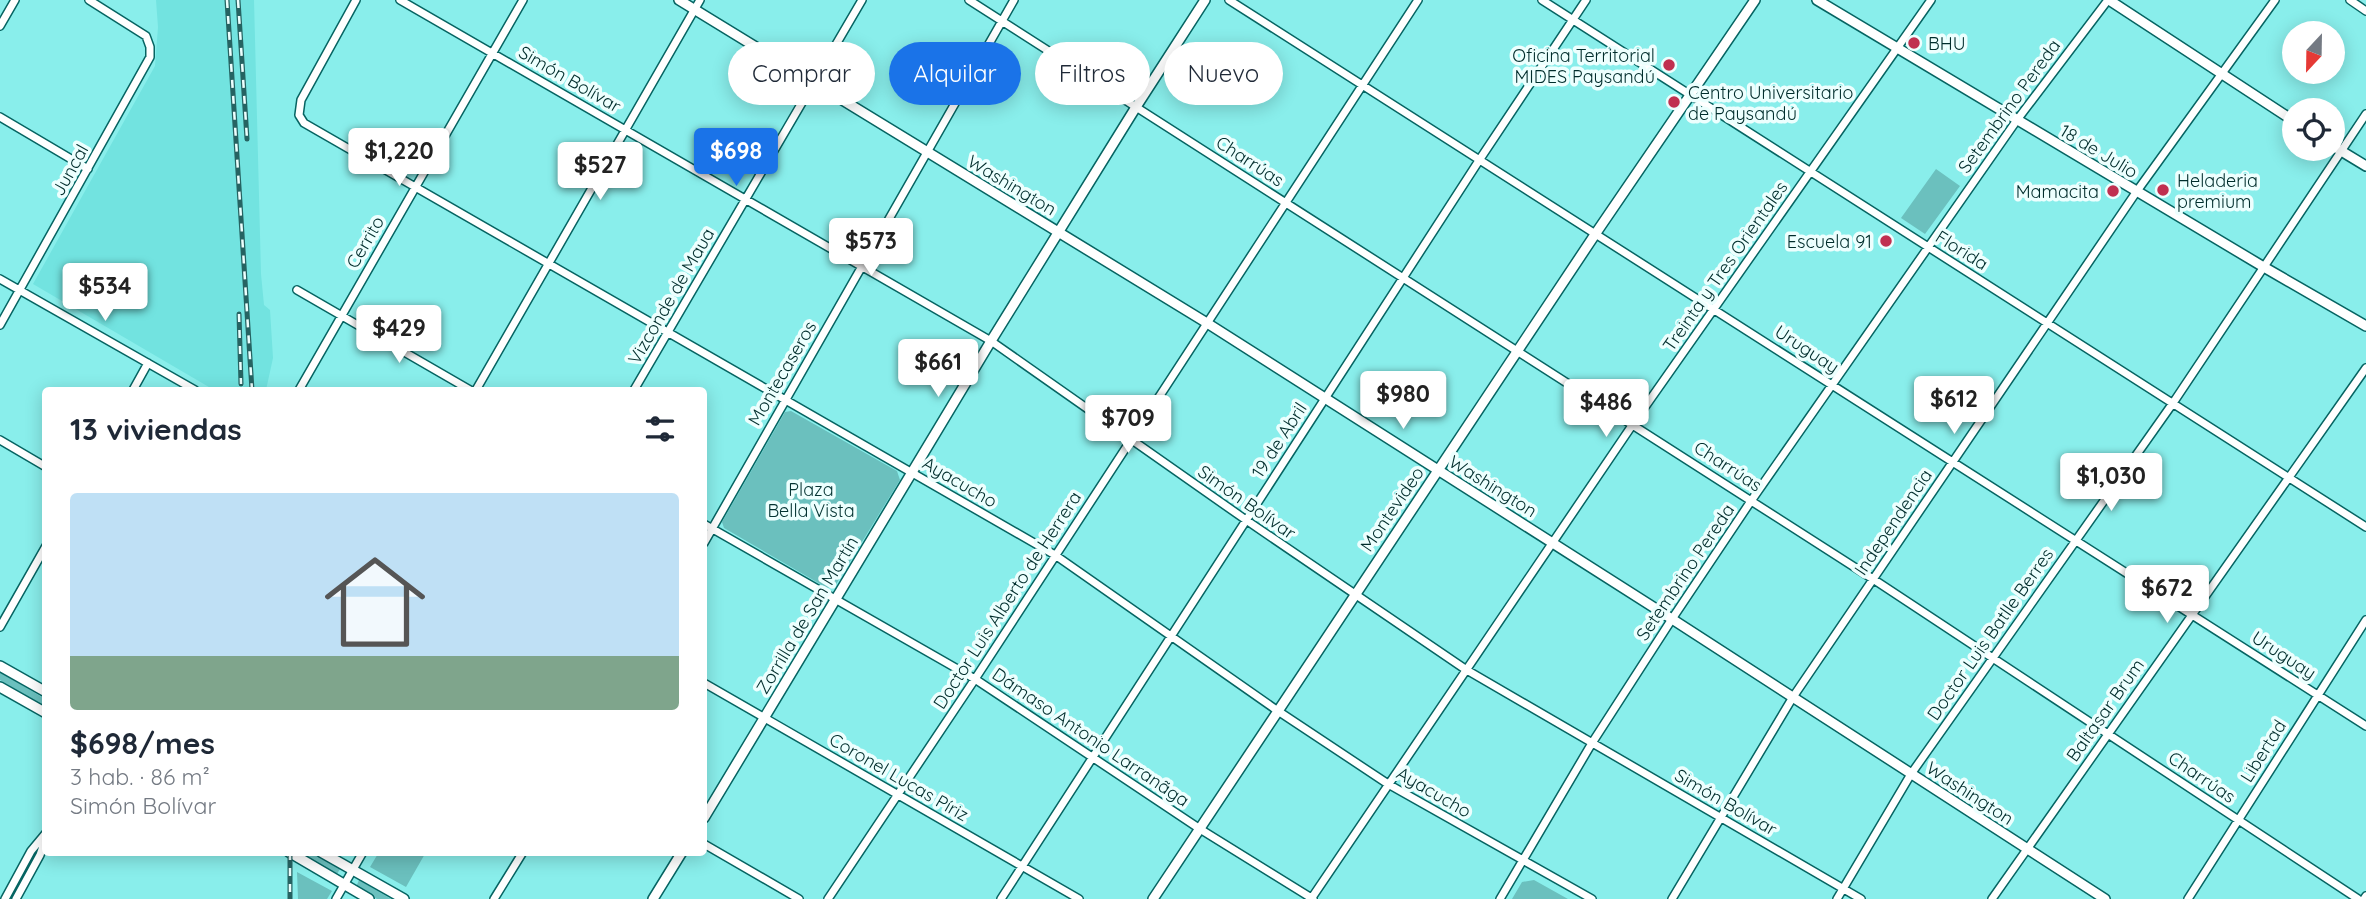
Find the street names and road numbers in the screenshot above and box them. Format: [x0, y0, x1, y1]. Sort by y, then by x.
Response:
street label: Setembrino Pereda [1953, 35, 2065, 177]
street label: Simón Bolívar [515, 40, 625, 118]
street label: 18 de Julio [2056, 119, 2142, 183]
street label: Charrúas [1212, 131, 1288, 191]
street label: Juncal [47, 140, 93, 200]
street label: Washington [963, 149, 1061, 221]
street label: Treinta y Tres Orientales [1658, 177, 1792, 355]
street label: Cerrito [341, 212, 389, 272]
street label: Vizconde de Maua [623, 224, 719, 368]
street label: Florida [1931, 225, 1993, 275]
street label: Montecaseros [743, 317, 821, 429]
street label: Uruguay [1770, 320, 1844, 378]
street label: 19 de Abril [1246, 398, 1312, 482]
street label: Charrúas [1690, 436, 1766, 496]
street label: Washington [1445, 450, 1541, 522]
street label: Ayacucho [919, 451, 1001, 513]
street label: Simón Bolívar [1194, 460, 1301, 544]
street label: Montevideo [1355, 462, 1429, 556]
street label: Independencia [1849, 465, 1937, 579]
street label: Doctor Luis Alberto de Herrera [928, 487, 1086, 713]
street label: Setembrino Pereda [1631, 499, 1739, 645]
street label: Zorrilla de San Martín [751, 532, 863, 698]
street label: Doctor Luis Batlle Berres [1922, 543, 2058, 725]
street label: Uruguay [2247, 626, 2321, 684]
street label: Baltasar Brum [2061, 654, 2149, 766]
street label: Dámaso Antonio Larranãga [988, 662, 1194, 812]
street label: Libertad [2235, 715, 2291, 787]
street label: Coronel Lucas Píriz [825, 728, 973, 826]
street label: Charrúas [2164, 746, 2240, 808]
street label: Washington [1922, 756, 2018, 830]
street label: Ayacucho [1393, 761, 1475, 823]
street label: Simón Bolívar [1671, 763, 1781, 841]

